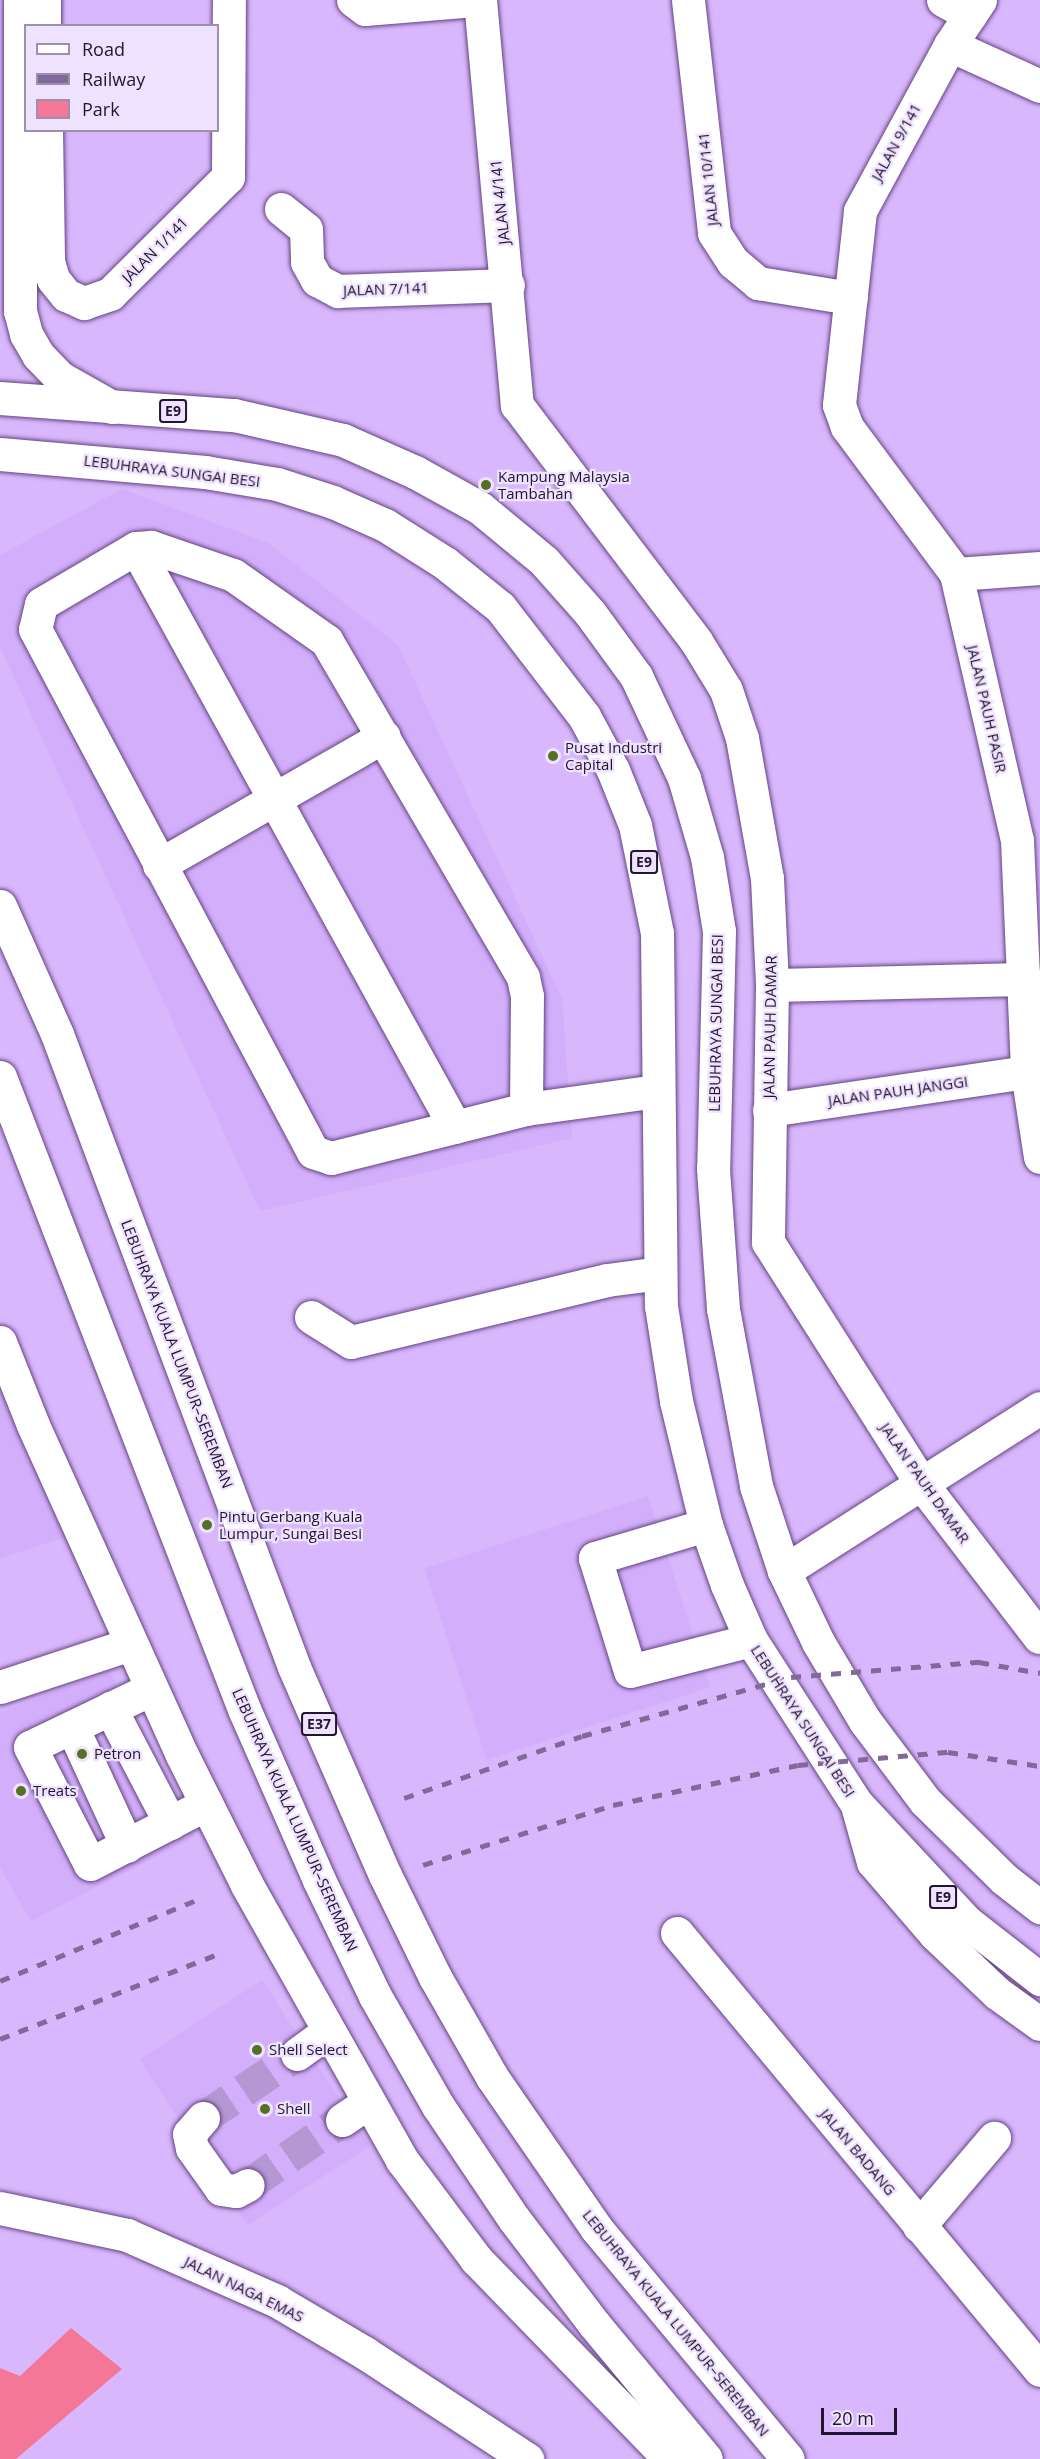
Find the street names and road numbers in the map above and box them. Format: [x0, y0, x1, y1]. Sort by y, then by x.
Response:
street label: JALAN 9/141 [867, 100, 925, 184]
street label: JALAN 10/141 [694, 131, 722, 227]
street label: JALAN 4/141 [487, 158, 513, 246]
street label: JALAN 1/141 [118, 213, 192, 287]
street label: JALAN 7/141 [343, 279, 429, 299]
road number: E9 [158, 400, 188, 422]
street label: LEBUHRAYA SUNGAI BESI [83, 451, 261, 491]
street label: JALAN PAUH PASIR [964, 643, 1010, 775]
road number: E9 [629, 851, 659, 873]
street label: LEBUHRAYA SUNGAI BESI [705, 934, 727, 1112]
street label: JALAN PAUH DAMAR [760, 955, 780, 1099]
street label: JALAN PAUH JANGGI [827, 1072, 969, 1110]
street label: LEBUHRAYA KUALA LUMPUR–SEREMBAN [117, 1217, 237, 1491]
street label: JALAN PAUH DAMAR [877, 1419, 973, 1547]
street label: LEBUHRAYA SUNGAI BESI [747, 1642, 859, 1800]
street label: LEBUHRAYA KUALA LUMPUR–SEREMBAN [229, 1686, 361, 1954]
road number: E37 [301, 1713, 337, 1735]
road number: E9 [928, 1886, 958, 1908]
street label: JALAN BADANG [816, 2105, 900, 2199]
street label: LEBUHRAYA KUALA LUMPUR–SEREMBAN [579, 2206, 773, 2440]
street label: JALAN NAGA EMAS [181, 2252, 307, 2326]

